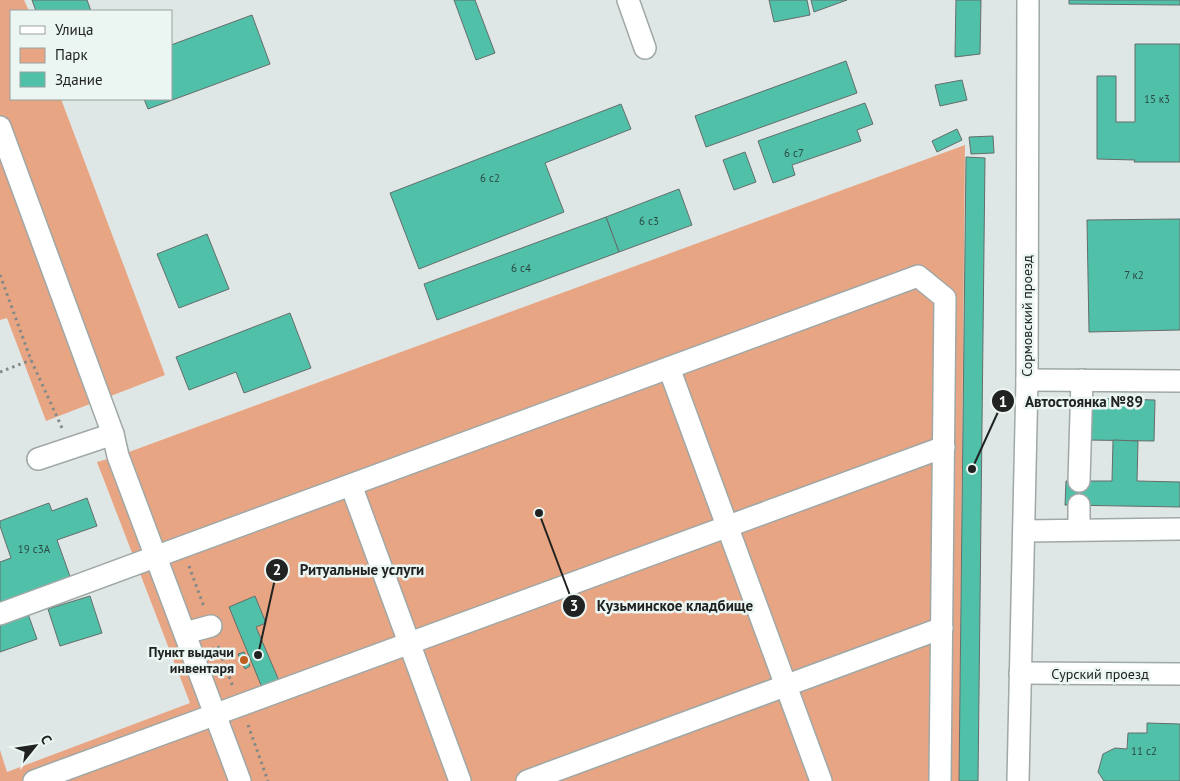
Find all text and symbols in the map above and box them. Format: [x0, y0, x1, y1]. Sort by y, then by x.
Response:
legend [10, 10, 172, 100]
text: Улица [55, 20, 93, 39]
text: Парк [55, 45, 88, 64]
text: Здание [55, 70, 103, 89]
house number: 15 к3 [1144, 92, 1170, 106]
house number: 6 с7 [784, 146, 804, 160]
house number: 6 с2 [480, 171, 500, 185]
house number: 6 с3 [639, 214, 659, 228]
street label: Сормовский проезд [1018, 255, 1036, 377]
house number: 6 с4 [511, 261, 531, 275]
house number: 7 к2 [1124, 268, 1144, 282]
callout: Автостоянка №89 [990, 386, 1153, 416]
text: 1 [999, 392, 1007, 411]
text: Автостоянка №89 [1025, 392, 1143, 411]
house number: 19 с3А [18, 542, 51, 556]
callout: Ритуальные услуги [265, 555, 434, 585]
text: 2 [273, 560, 281, 579]
text: Ритуальные услуги [300, 560, 424, 579]
callout: Кузьминское кладбище [561, 591, 763, 621]
text: 3 [570, 596, 578, 615]
text: Кузьминское кладбище [597, 596, 754, 615]
place label: Пункт выдачи инвентаря [149, 643, 234, 677]
marker: Пункт выдачи инвентаря [238, 654, 250, 666]
street label: Сурский проезд [1051, 665, 1149, 683]
north arrow [10, 721, 60, 771]
text: С [37, 732, 56, 748]
house number: 11 с2 [1131, 744, 1157, 758]

